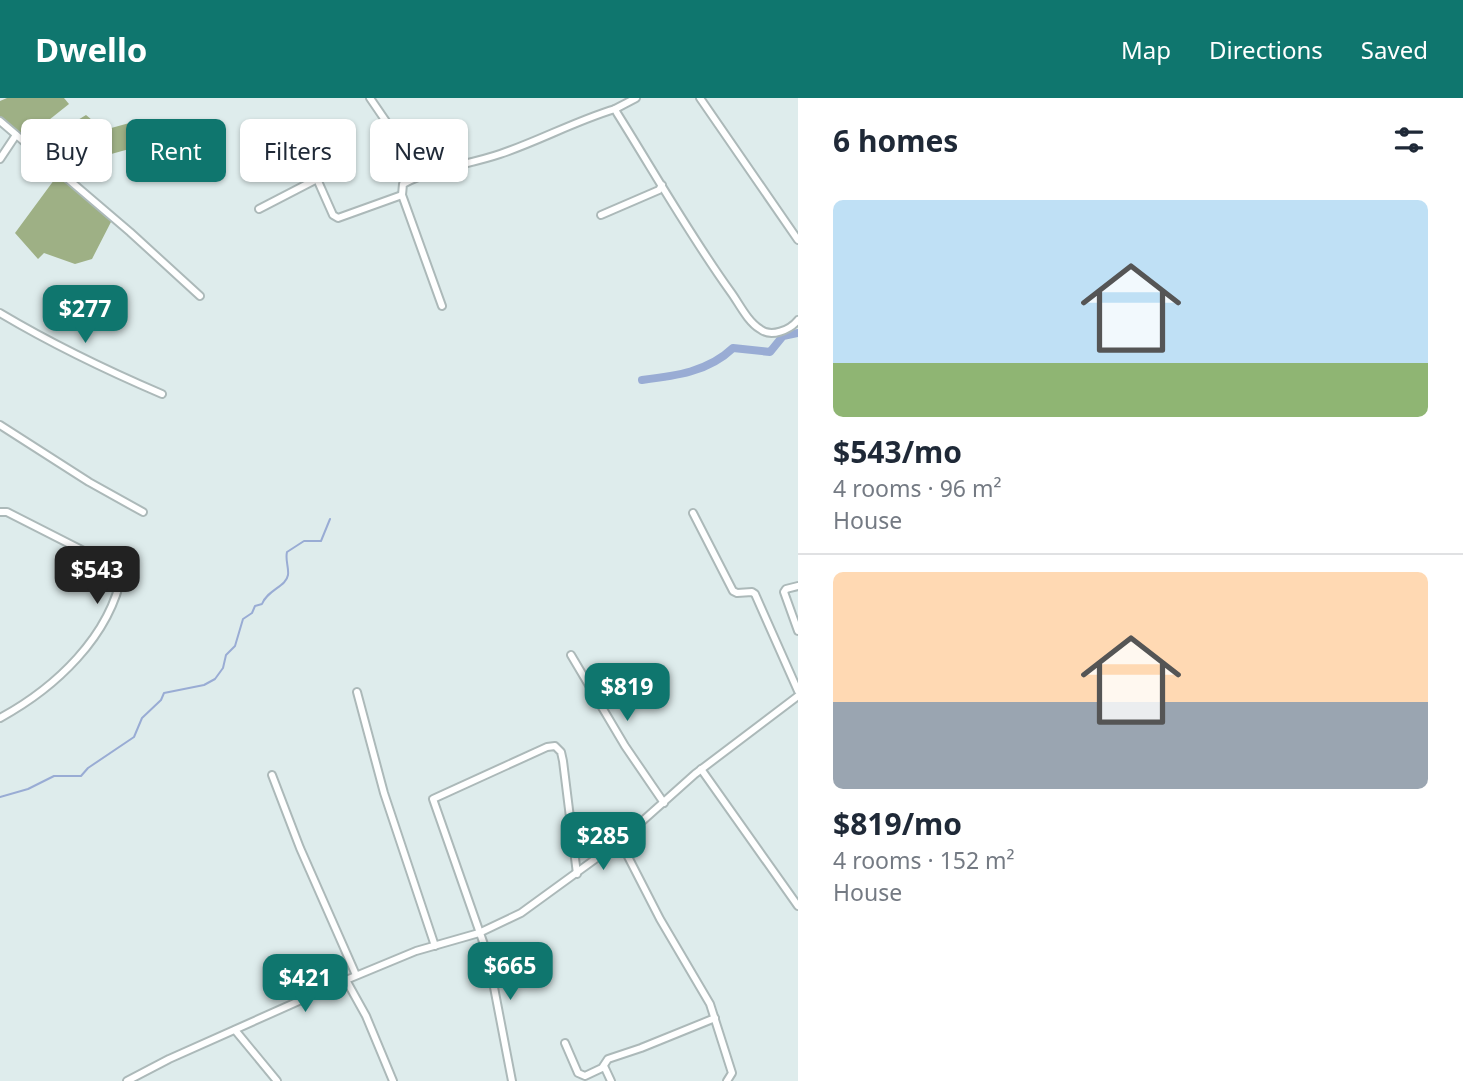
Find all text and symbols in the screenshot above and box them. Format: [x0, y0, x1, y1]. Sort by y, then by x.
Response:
text: Dwello [35, 27, 147, 72]
text: Map [1121, 33, 1171, 66]
text: Directions [1209, 33, 1323, 66]
text: Saved [1361, 33, 1428, 66]
chip: Buy [21, 119, 112, 182]
chip: Rent [126, 119, 226, 182]
chip: Filters [240, 119, 356, 182]
chip: New [370, 119, 468, 182]
text: 6 homes [833, 120, 958, 161]
icon: filters [1390, 121, 1428, 159]
icon: home [1068, 245, 1194, 371]
pin: $277 [44, 286, 126, 345]
text: $277 [59, 292, 111, 324]
text: $543/mo [833, 431, 962, 472]
text: 4 rooms · 96 m² [833, 472, 1002, 504]
text: House [833, 504, 902, 536]
pin: $543 [56, 546, 138, 606]
text: $543 [71, 553, 123, 585]
icon: home [1068, 617, 1194, 743]
pin: $819 [586, 664, 668, 723]
text: $819 [601, 670, 653, 702]
text: $819/mo [833, 803, 962, 844]
pin: $285 [562, 812, 644, 872]
text: $285 [577, 819, 629, 851]
text: 4 rooms · 152 m² [833, 844, 1015, 876]
text: House [833, 876, 902, 908]
pin: $665 [469, 942, 551, 1002]
text: $665 [484, 949, 536, 981]
pin: $421 [264, 954, 346, 1014]
text: $421 [279, 961, 331, 993]

